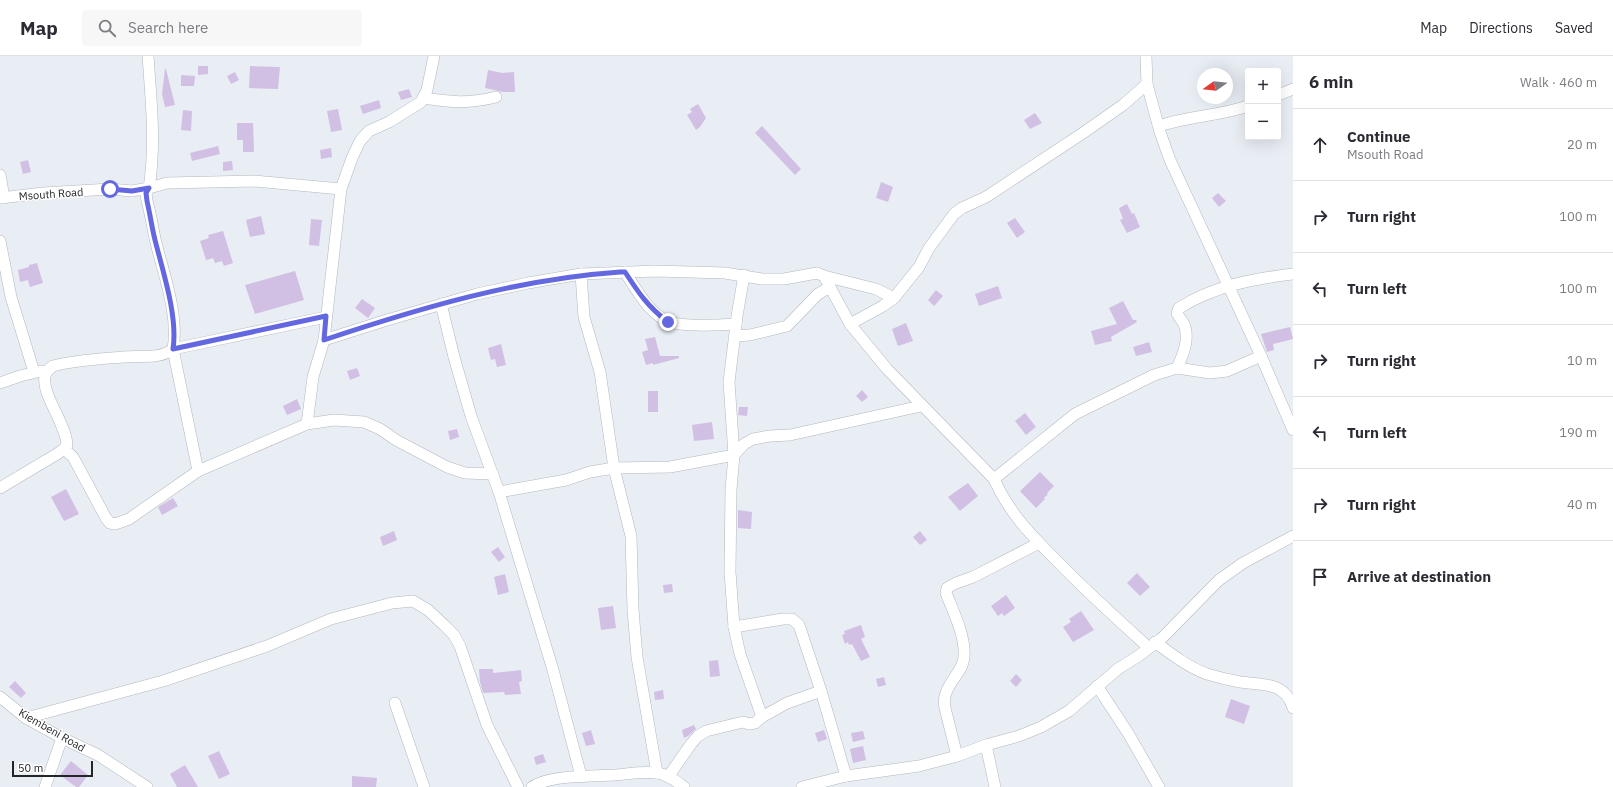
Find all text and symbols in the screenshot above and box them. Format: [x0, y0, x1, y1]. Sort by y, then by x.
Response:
search box [82, 10, 362, 46]
text: Map [20, 16, 58, 40]
icon: search [96, 17, 118, 39]
text: Search here [128, 18, 208, 37]
text: Map [1420, 19, 1447, 37]
text: Directions [1469, 19, 1533, 37]
text: Saved [1555, 19, 1593, 37]
north arrow [1197, 68, 1233, 104]
map controls [1245, 68, 1281, 140]
button: + [1245, 68, 1281, 104]
text: 6 min [1309, 71, 1353, 93]
text: Walk · 460 m [1520, 74, 1597, 91]
button: − [1245, 104, 1281, 140]
text: Continue [1347, 127, 1411, 146]
icon: ahead [1309, 134, 1331, 156]
text: 20 m [1567, 136, 1597, 153]
text: Msouth Road [1347, 146, 1423, 163]
route start [101, 180, 119, 198]
street label: Msouth Road [18, 185, 84, 203]
icon: right [1309, 206, 1331, 228]
text: Turn right [1347, 207, 1416, 226]
text: 100 m [1559, 208, 1597, 225]
icon: left [1309, 278, 1331, 300]
text: Turn left [1347, 279, 1407, 298]
text: 100 m [1559, 280, 1597, 297]
route end [659, 313, 677, 331]
icon: right [1309, 350, 1331, 372]
text: Turn right [1347, 351, 1416, 370]
text: 10 m [1567, 352, 1597, 369]
icon: left [1309, 422, 1331, 444]
text: Turn left [1347, 423, 1407, 442]
text: 190 m [1559, 424, 1597, 441]
icon: right [1309, 494, 1331, 516]
text: Turn right [1347, 495, 1416, 514]
text: 40 m [1567, 496, 1597, 513]
icon: arrive [1309, 566, 1331, 588]
text: Arrive at destination [1347, 567, 1491, 586]
street label: Kiembeni Road [16, 705, 88, 755]
scale bar [12, 759, 93, 778]
text: 50 m [18, 761, 43, 775]

